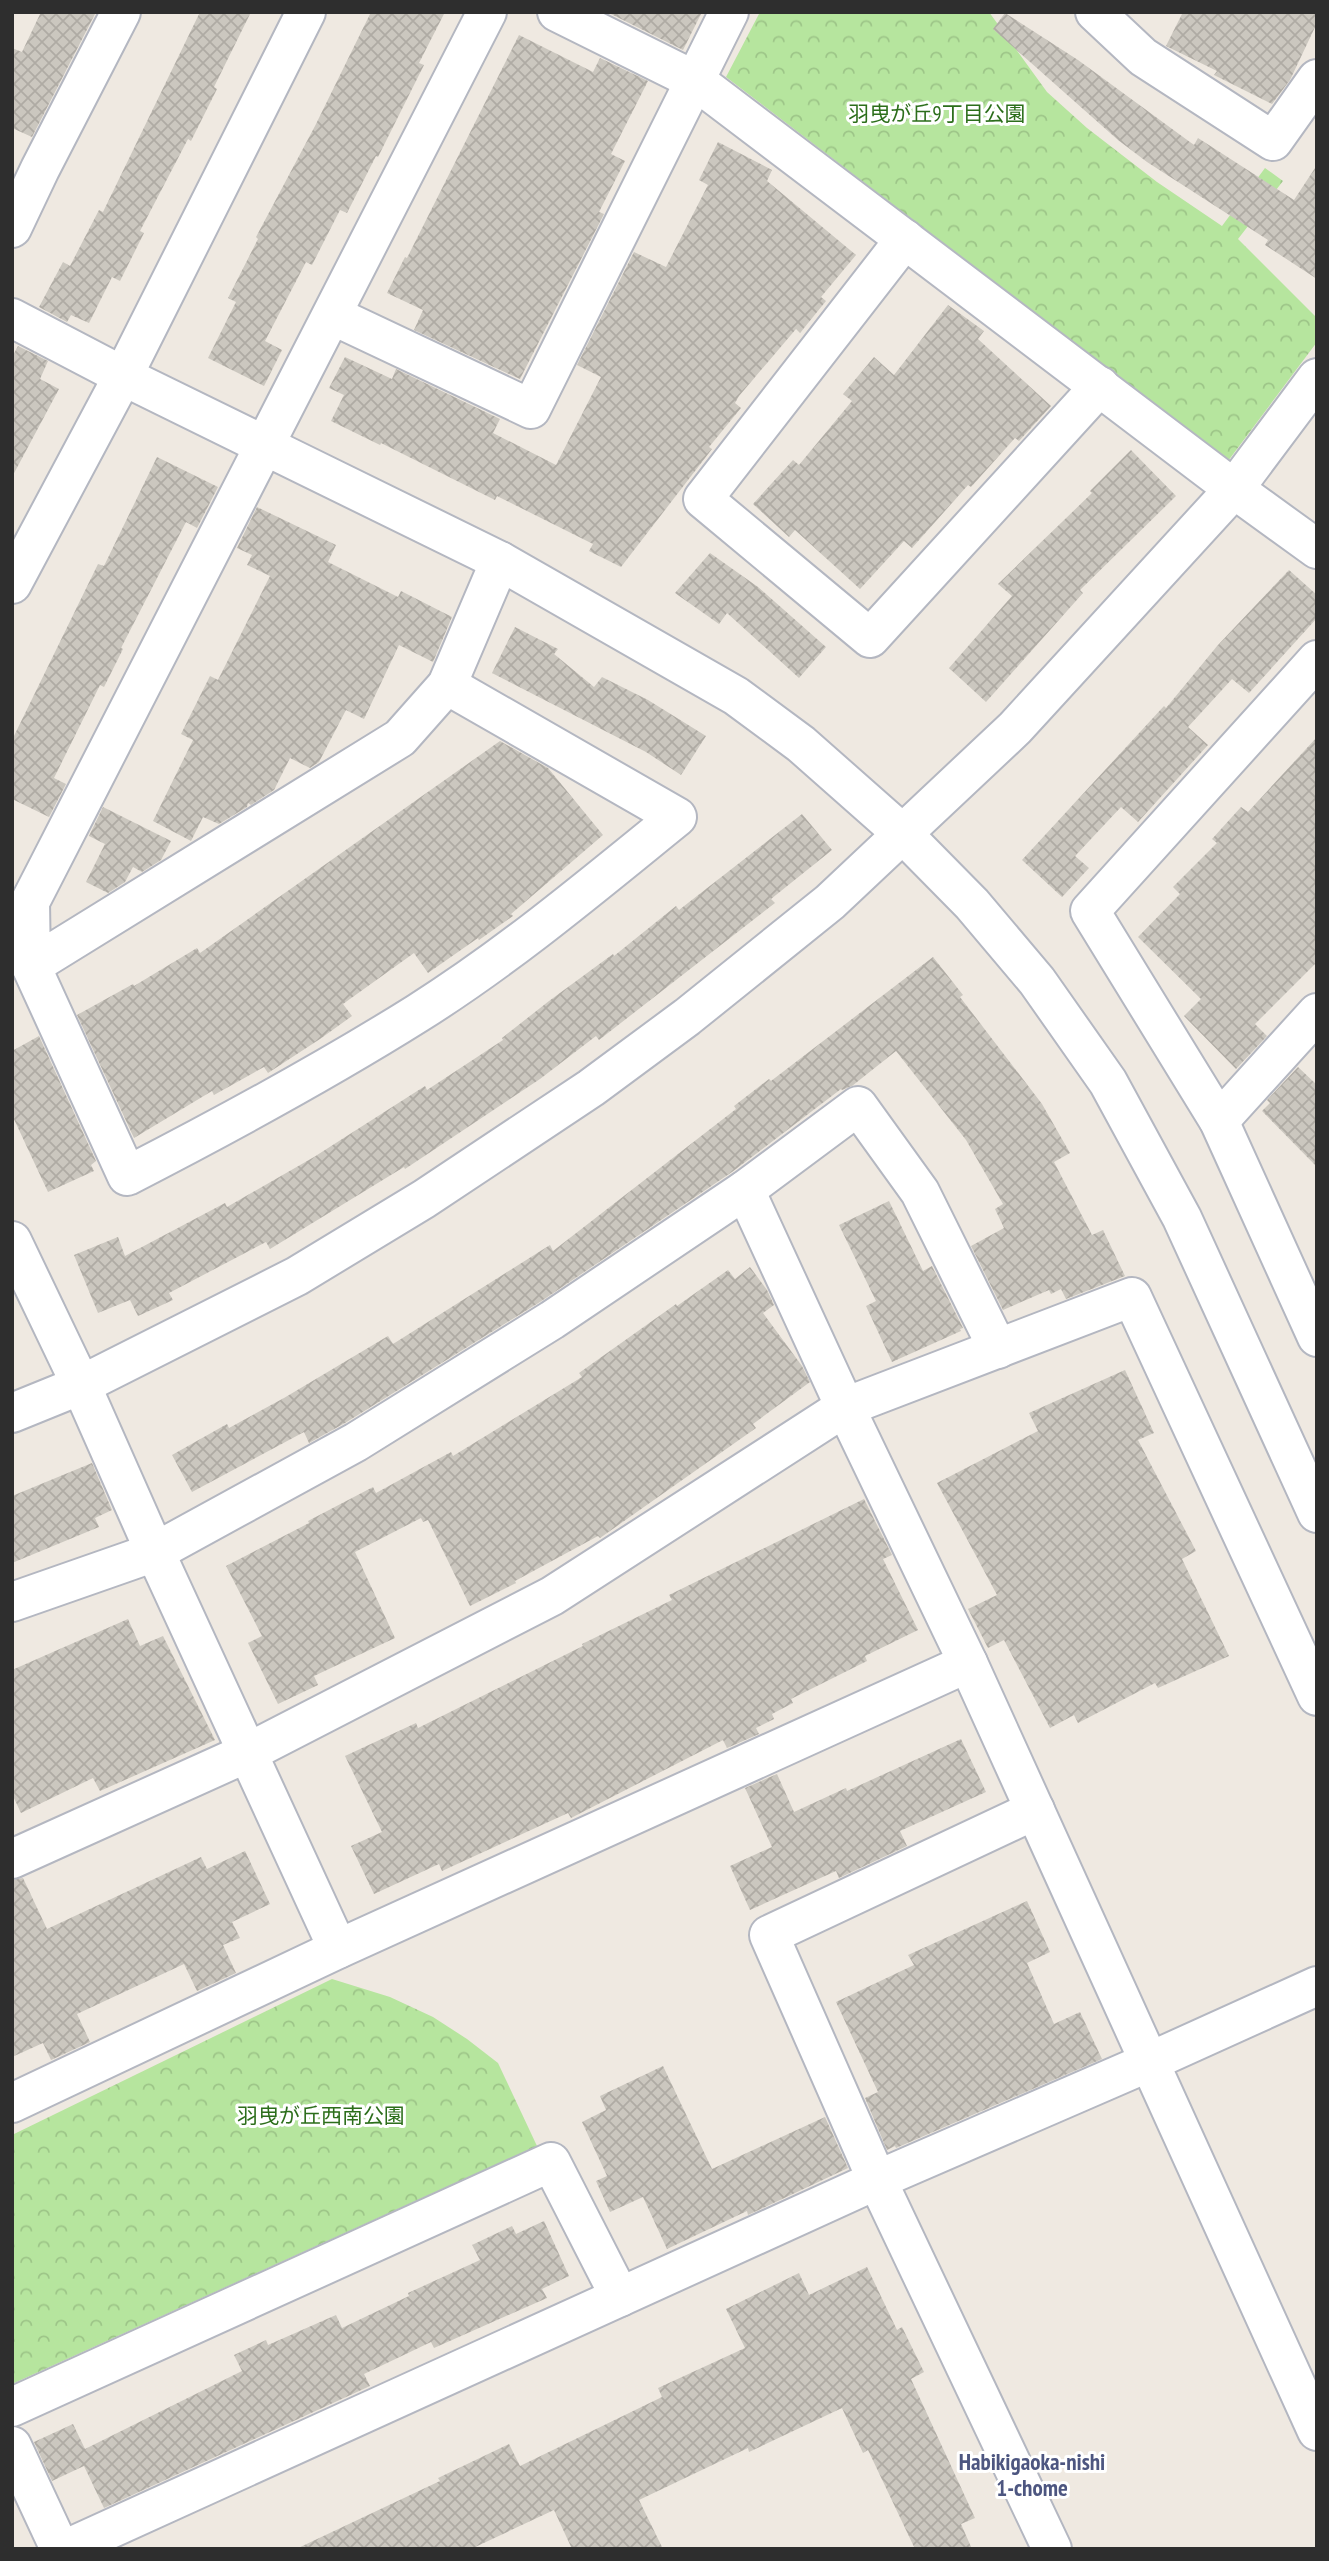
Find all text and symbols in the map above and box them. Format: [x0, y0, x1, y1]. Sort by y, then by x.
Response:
park label: 羽曳が丘9丁目公園 [848, 100, 1026, 127]
park label: 羽曳が丘西南公園 [237, 2102, 405, 2129]
district label: Habikigaoka-nishi 1-chome [959, 2447, 1105, 2502]

